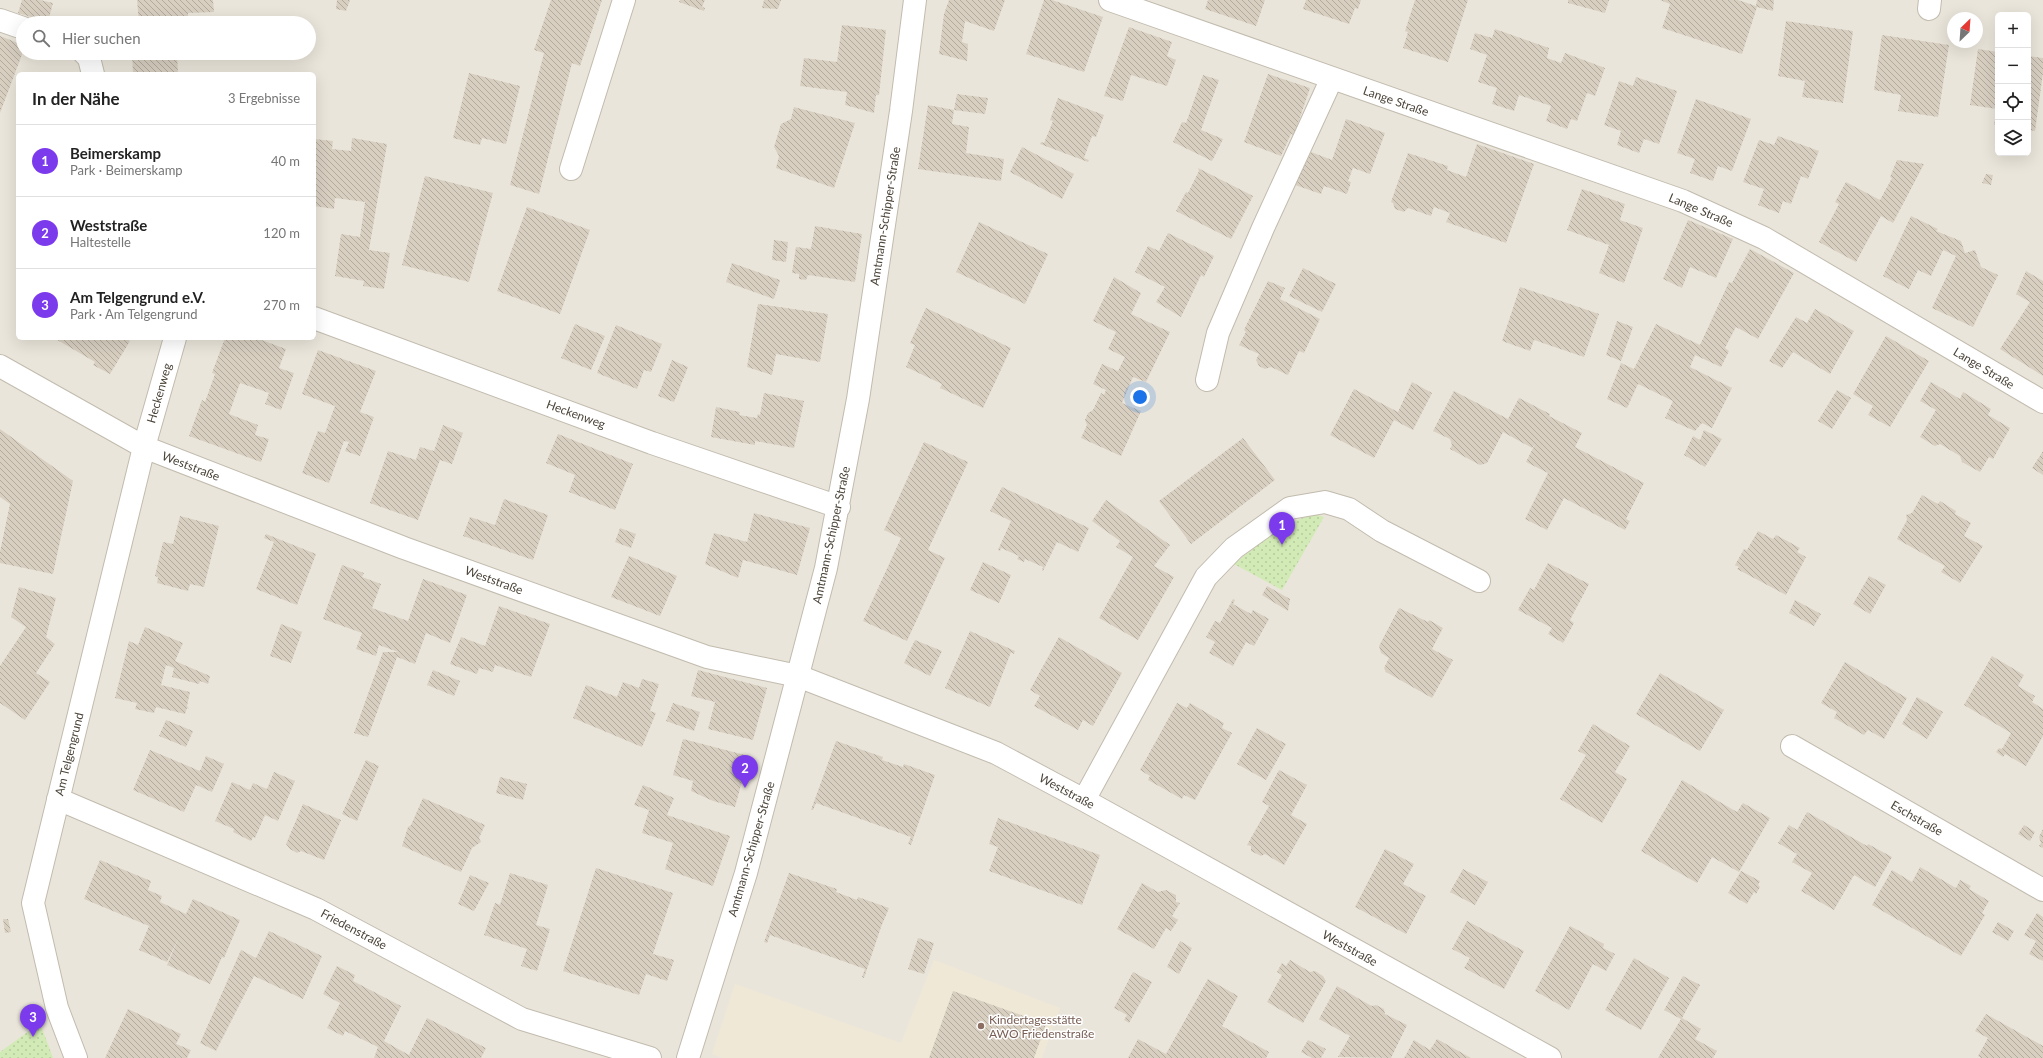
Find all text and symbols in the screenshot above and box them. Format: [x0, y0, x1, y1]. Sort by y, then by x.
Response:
north arrow [1947, 12, 1983, 48]
map controls [1995, 12, 2031, 156]
button: + [1995, 12, 2031, 48]
search box [16, 16, 316, 60]
icon: search [30, 27, 52, 49]
text: Hier suchen [62, 29, 141, 47]
button: − [1995, 48, 2031, 84]
street label: Lange Straße [1361, 83, 1431, 119]
button: locate [1995, 84, 2031, 120]
text: In der Nähe [32, 88, 120, 109]
text: 3 Ergebnisse [228, 90, 300, 106]
button: layers [1995, 120, 2031, 156]
text: Beimerskamp [70, 144, 161, 162]
street label: Amtmann-Schipper-Straße [867, 146, 903, 286]
text: 1 [41, 153, 49, 169]
text: 40 m [271, 153, 300, 169]
text: Park · Beimerskamp [70, 162, 183, 178]
street label: Lange Straße [1667, 190, 1735, 230]
text: Weststraße [70, 216, 147, 234]
text: 2 [41, 225, 49, 241]
text: 120 m [263, 225, 300, 241]
text: Haltestelle [70, 234, 131, 250]
text: Am Telgengrund e.V. [70, 288, 205, 306]
text: 3 [41, 297, 49, 313]
text: 270 m [263, 297, 300, 313]
text: Park · Am Telgengrund [70, 306, 197, 322]
street label: Lange Straße [1951, 344, 2017, 392]
street label: Heckenweg [143, 361, 175, 425]
your location [1130, 387, 1150, 407]
street label: Heckenweg [544, 396, 608, 432]
street label: Weststraße [160, 448, 222, 484]
street label: Amtmann-Schipper-Straße [809, 465, 853, 605]
pin: 1 [1269, 512, 1295, 545]
street label: Weststraße [463, 563, 525, 597]
street label: Am Telgengrund [51, 711, 87, 797]
pin: 2 [732, 755, 758, 788]
street label: Weststraße [1037, 770, 1097, 812]
street label: Amtmann-Schipper-Straße [724, 780, 778, 918]
street label: Eschstraße [1888, 797, 1946, 839]
street label: Friedenstraße [318, 905, 390, 953]
street label: Weststraße [1320, 927, 1380, 969]
pin: 3 [20, 1004, 46, 1037]
place label: Kindertagesstätte AWO Friedenstraße [989, 1012, 1094, 1041]
marker: Kindertagesstätte AWO Friedenstraße [976, 1021, 986, 1031]

